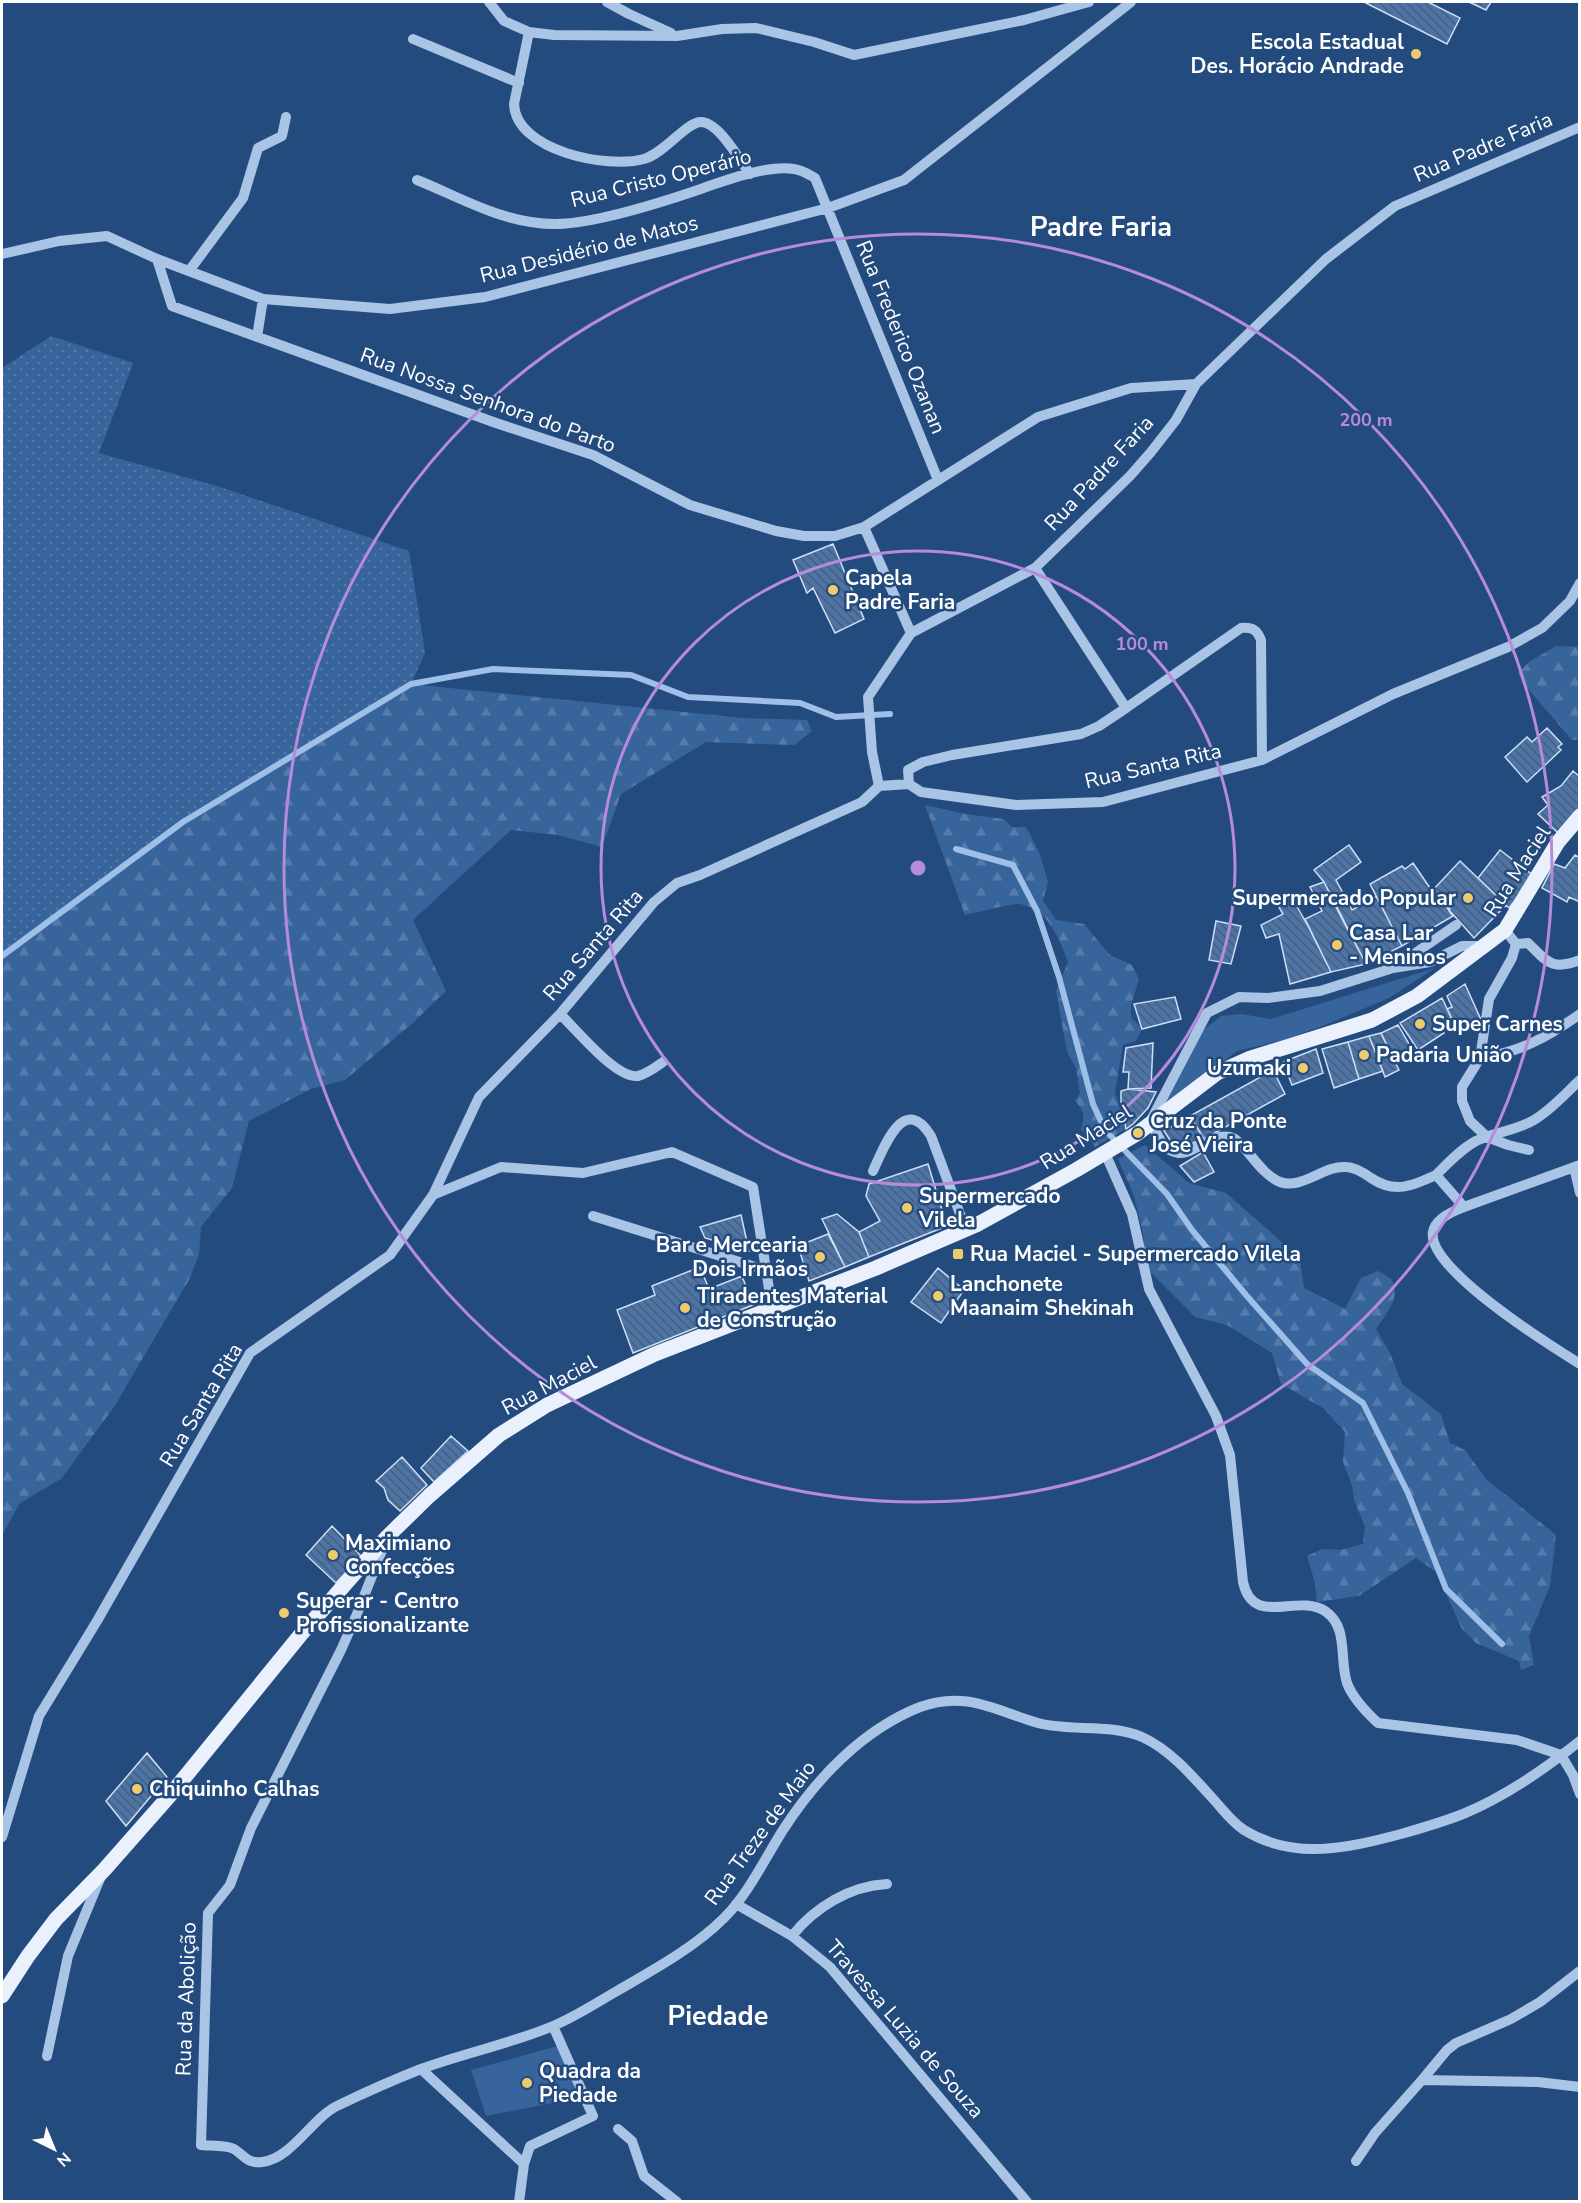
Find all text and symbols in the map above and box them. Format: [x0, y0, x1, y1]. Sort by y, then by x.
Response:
place label: Escola Estadual Des. Horácio Andrade [1191, 28, 1404, 80]
marker: Escola Estadual Des. Horácio Andrade [1409, 47, 1423, 61]
street label: Rua Padre Faria [1409, 105, 1557, 189]
street label: Rua Cristo Operário [568, 142, 754, 214]
street label: Rua Desidério de Matos [477, 208, 701, 290]
district label: Padre Faria [1030, 209, 1172, 246]
street label: Rua Frederico Ozanan [849, 236, 953, 438]
street label: Rua Nossa Senhora do Parto [356, 341, 620, 459]
text: 200 m [1339, 408, 1393, 432]
street label: Rua Padre Faria [1038, 409, 1160, 537]
place label: Capela Padre Faria [845, 564, 955, 616]
marker: Capela Padre Faria [826, 583, 840, 597]
text: 100 m [1115, 632, 1169, 656]
street label: Rua Santa Rita [1082, 737, 1224, 795]
street label: Rua Maciel [1477, 819, 1557, 922]
centre of rings [908, 858, 928, 878]
street label: Rua Santa Rita [537, 883, 649, 1007]
place label: Supermercado Popular [1232, 884, 1457, 912]
marker: Supermercado Popular [1461, 891, 1475, 905]
place label: Casa Lar - Meninos [1349, 919, 1446, 971]
marker: Casa Lar - Meninos [1330, 938, 1344, 952]
place label: Super Carnes [1432, 1010, 1563, 1038]
marker: Super Carnes [1413, 1017, 1427, 1031]
place label: Padaria União [1376, 1041, 1512, 1069]
marker: Padaria União [1357, 1048, 1371, 1062]
place label: Uzumaki [1207, 1054, 1291, 1082]
marker: Uzumaki [1296, 1061, 1310, 1075]
street label: Rua Maciel [1035, 1097, 1138, 1176]
place label: Cruz da Ponte José Vieira [1149, 1107, 1287, 1159]
marker: Cruz da Ponte José Vieira [1131, 1126, 1145, 1140]
place label: Supermercado Vilela [918, 1182, 1061, 1234]
marker: Supermercado Vilela [900, 1201, 914, 1215]
place label: Bar e Mercearia Dois Irmãos [656, 1231, 808, 1283]
place label: Rua Maciel - Supermercado Vilela [970, 1240, 1301, 1268]
marker: Rua Maciel - Supermercado Vilela [951, 1247, 965, 1261]
marker: Bar e Mercearia Dois Irmãos [813, 1250, 827, 1264]
place label: Lanchonete Maanaim Shekinah [950, 1270, 1134, 1322]
place label: Tiradentes Material de Construção [697, 1282, 888, 1334]
marker: Lanchonete Maanaim Shekinah [931, 1289, 945, 1303]
marker: Tiradentes Material de Construção [678, 1301, 692, 1315]
street label: Rua Santa Rita [153, 1338, 249, 1472]
street label: Rua Maciel [497, 1348, 602, 1422]
place label: Maximiano Confecções [345, 1529, 455, 1581]
marker: Maximiano Confecções [326, 1548, 340, 1562]
place label: Superar - Centro Profissionalizante [296, 1587, 469, 1639]
marker: Superar - Centro Profissionalizante [277, 1606, 291, 1620]
street label: Rua Treze de Maio [698, 1755, 822, 1911]
place label: Chiquinho Calhas [149, 1775, 319, 1803]
marker: Chiquinho Calhas [130, 1782, 144, 1796]
street label: Rua da Abolição [169, 1922, 203, 2076]
street label: Travessa Luzia de Souza [820, 1934, 990, 2124]
district label: Piedade [668, 1998, 768, 2035]
place label: Quadra da Piedade [539, 2057, 641, 2109]
marker: Quadra da Piedade [520, 2076, 534, 2090]
north arrow [24, 2119, 84, 2179]
text: N [52, 2147, 75, 2171]

